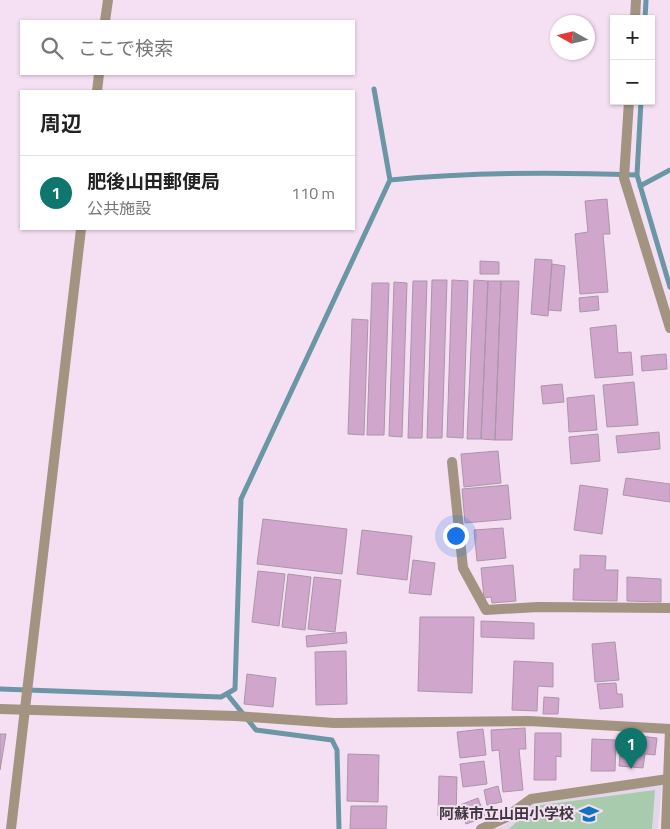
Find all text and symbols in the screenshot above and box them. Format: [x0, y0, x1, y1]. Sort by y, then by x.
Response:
north arrow [550, 15, 595, 60]
map controls [610, 15, 655, 105]
button: + [610, 15, 655, 60]
search box [20, 20, 355, 75]
text: ここで検索 [78, 33, 173, 62]
icon: search [38, 34, 66, 62]
button: − [610, 60, 655, 105]
text: 周辺 [40, 107, 82, 139]
text: 肥後山田郵便局 [87, 166, 220, 195]
text: 1 [52, 181, 60, 205]
text: 110 m [291, 181, 335, 205]
text: 公共施設 [87, 196, 151, 220]
your location [443, 523, 469, 549]
pin: 1 [615, 728, 647, 769]
place label: 阿蘇市立山田小学校 [439, 802, 574, 825]
school or university icon: 阿蘇市立山田小学校 [578, 803, 600, 825]

